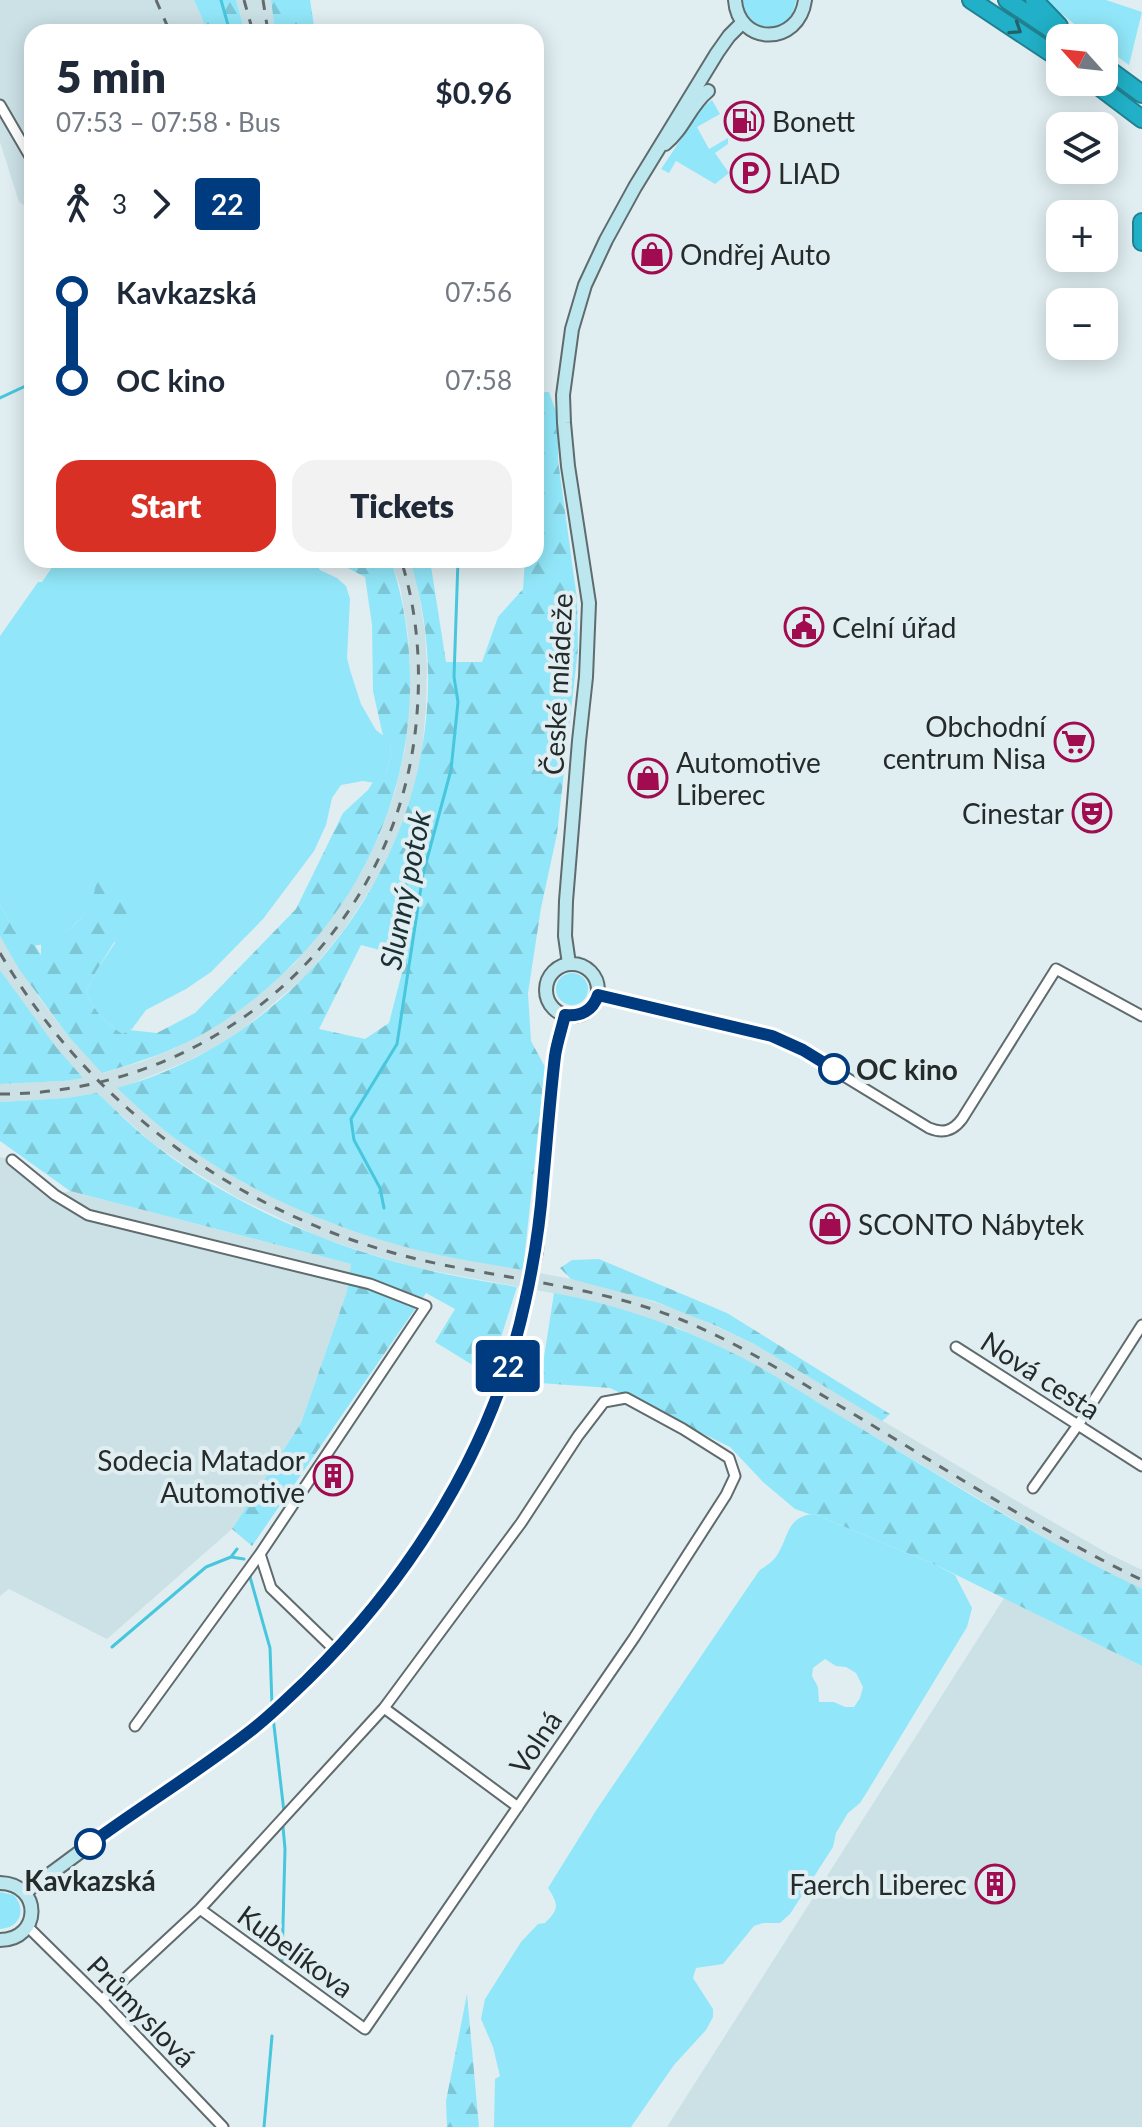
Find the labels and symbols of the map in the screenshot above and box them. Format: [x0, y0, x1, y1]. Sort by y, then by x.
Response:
one-way arrow [1007, 19, 1021, 34]
north arrow [1046, 24, 1118, 96]
fuel station icon: Bonett [723, 100, 765, 142]
place label: Bonett [772, 104, 855, 138]
parking icon: LIAD [729, 152, 771, 194]
place label: LIAD [778, 156, 840, 190]
shop icon: Ondřej Auto [631, 233, 673, 275]
place label: Ondřej Auto [680, 237, 831, 271]
street label: České mládeže [535, 592, 579, 776]
public building icon: Celní úřad [783, 606, 825, 648]
place label: Celní úřad [832, 610, 957, 644]
place label: Obchodní centrum Nisa [883, 709, 1047, 775]
supermarket icon: Obchodní centrum Nisa [1053, 721, 1095, 763]
place label: Automotive Liberec [676, 745, 821, 811]
shop icon: Automotive Liberec [627, 757, 669, 799]
theatre icon: Cinestar [1071, 792, 1113, 834]
place label: Cinestar [962, 796, 1064, 830]
water label: Slunný potok [371, 807, 437, 972]
place label: OC kino [856, 1052, 958, 1086]
marker: OC kino [819, 1054, 849, 1084]
shop icon: SCONTO Nábytek [809, 1203, 851, 1245]
place label: SCONTO Nábytek [858, 1207, 1085, 1241]
street label: Nová cesta [975, 1324, 1107, 1426]
line badge: 22 [472, 1340, 544, 1392]
place label: Sodecia Matador Automotive [97, 1443, 305, 1509]
building icon: Sodecia Matador Automotive [312, 1455, 354, 1497]
street label: Volná [502, 1704, 568, 1780]
marker: Kavkazská [75, 1829, 105, 1859]
place label: Kavkazská [24, 1863, 156, 1897]
building icon: Faerch Liberec [974, 1863, 1016, 1905]
place label: Faerch Liberec [789, 1867, 967, 1901]
street label: Kubelíkova [232, 1898, 360, 2004]
street label: Průmyslová [81, 1948, 203, 2074]

